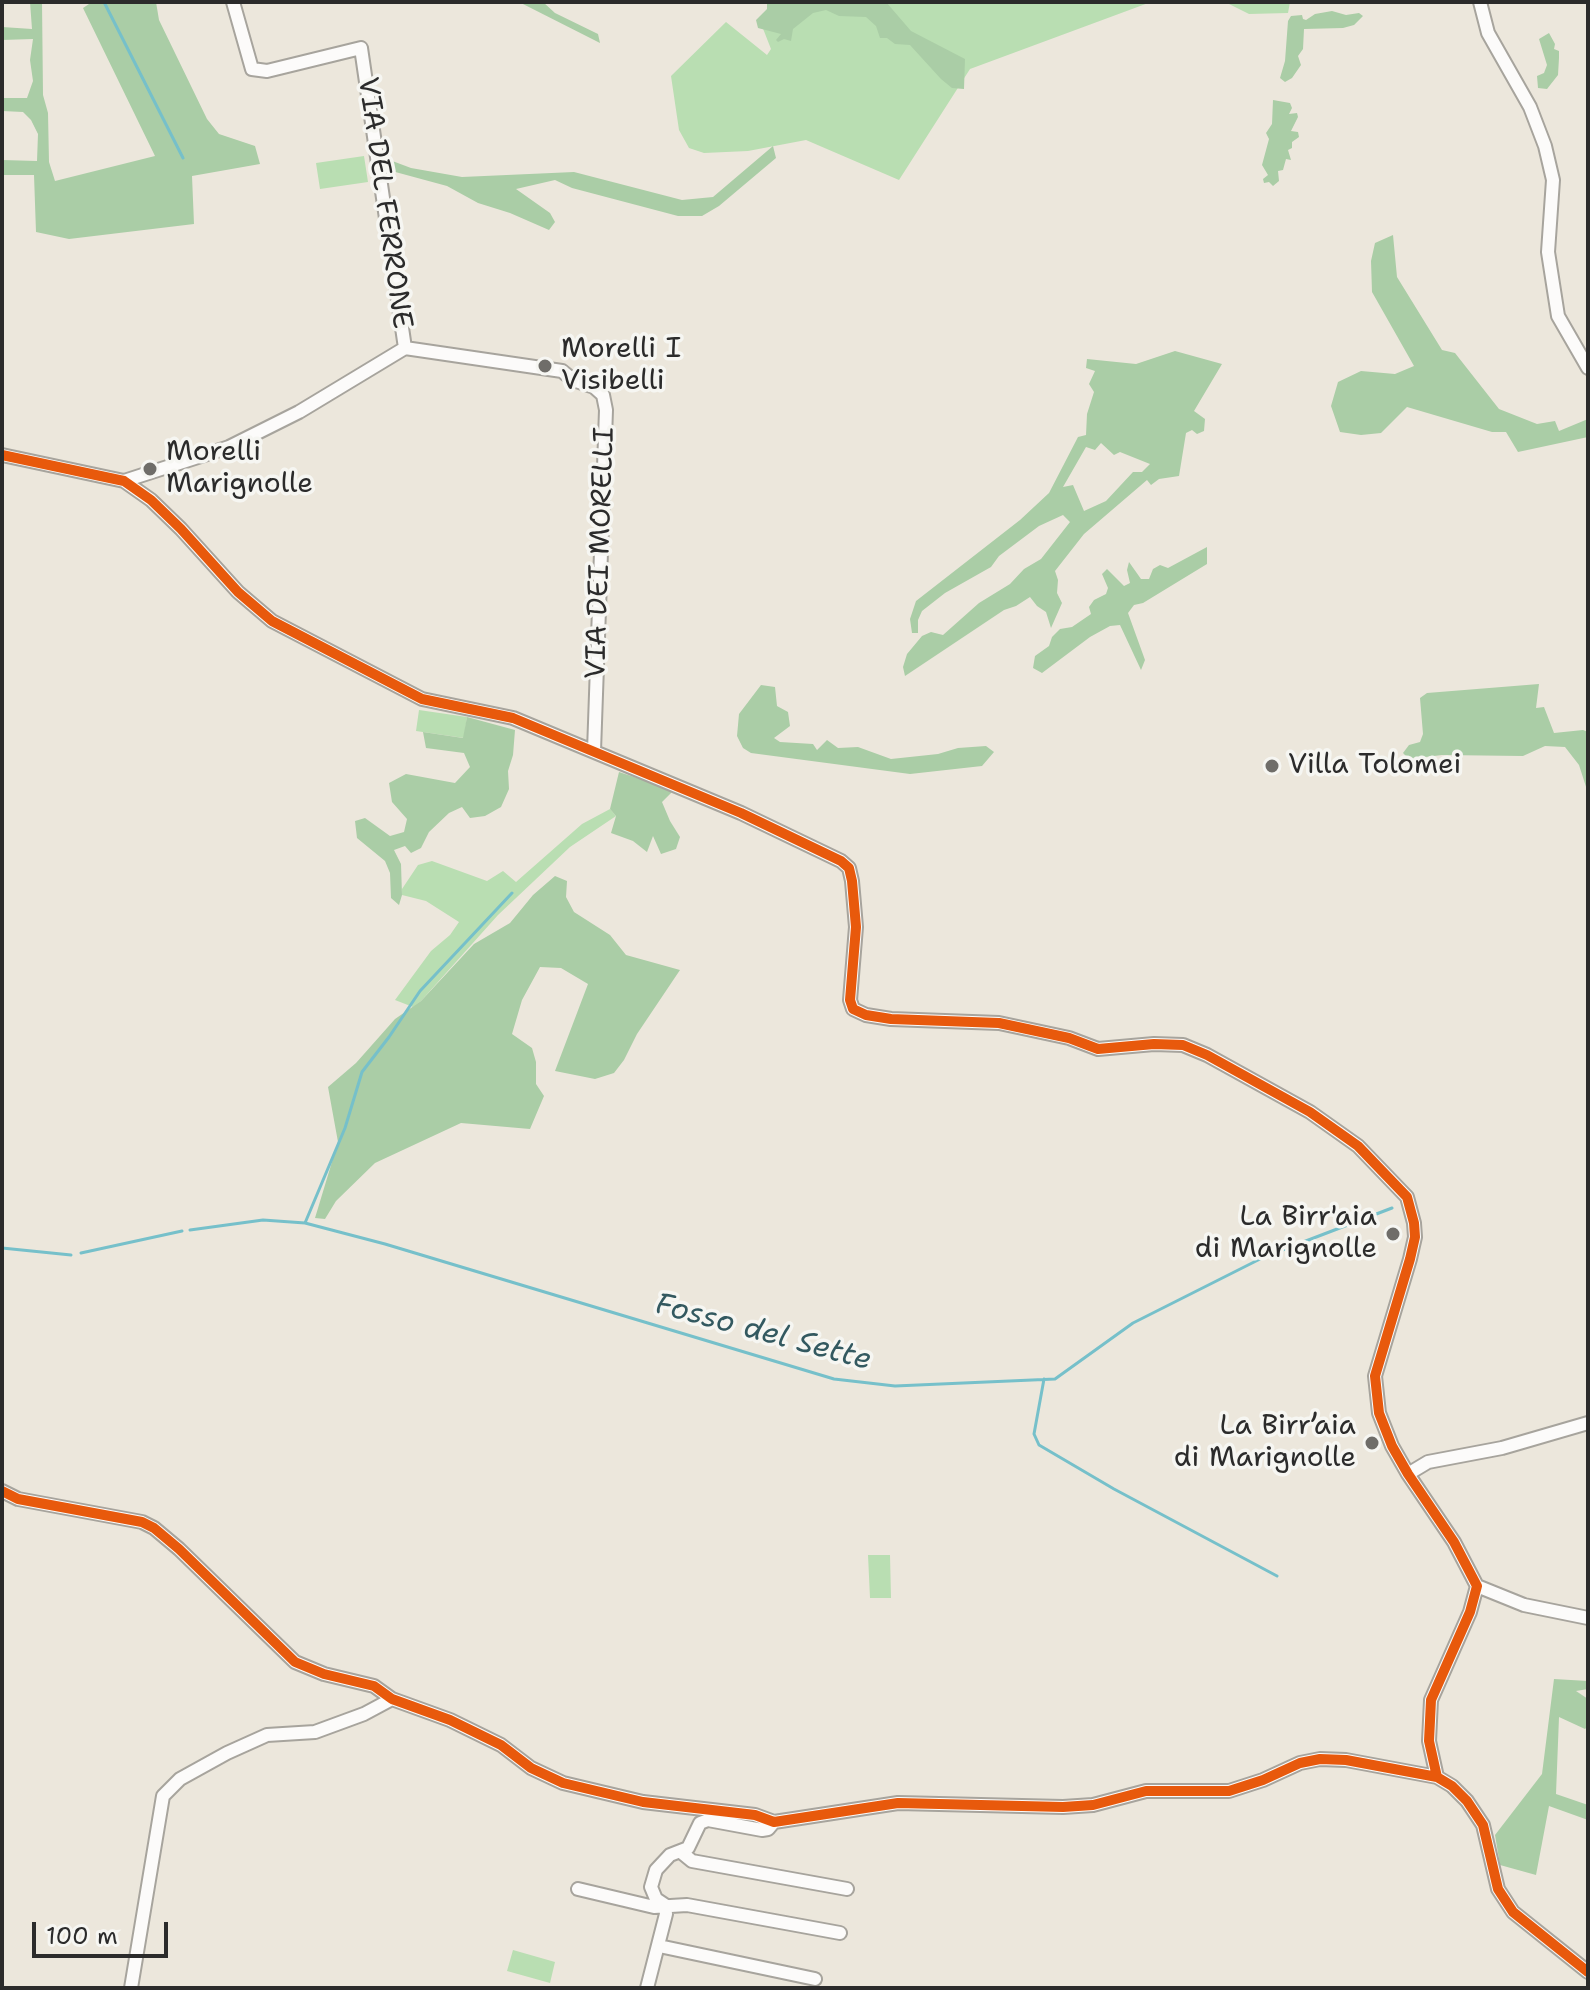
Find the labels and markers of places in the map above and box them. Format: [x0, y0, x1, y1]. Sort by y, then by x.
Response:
place label: Morelli I Visibelli [561, 333, 681, 399]
marker: Morelli I Visibelli [536, 357, 554, 375]
place label: Morelli Marignolle [166, 436, 313, 502]
marker: Morelli Marignolle [141, 460, 159, 478]
place label: Villa Tolomei [1288, 749, 1461, 783]
marker: Villa Tolomei [1263, 757, 1281, 775]
place label: La Birr'aia di Marignolle [1195, 1201, 1377, 1267]
marker: La Birr'aia di Marignolle [1384, 1225, 1402, 1243]
place label: La Birr’aia di Marignolle [1174, 1410, 1356, 1476]
marker: La Birr’aia di Marignolle [1363, 1434, 1381, 1452]

